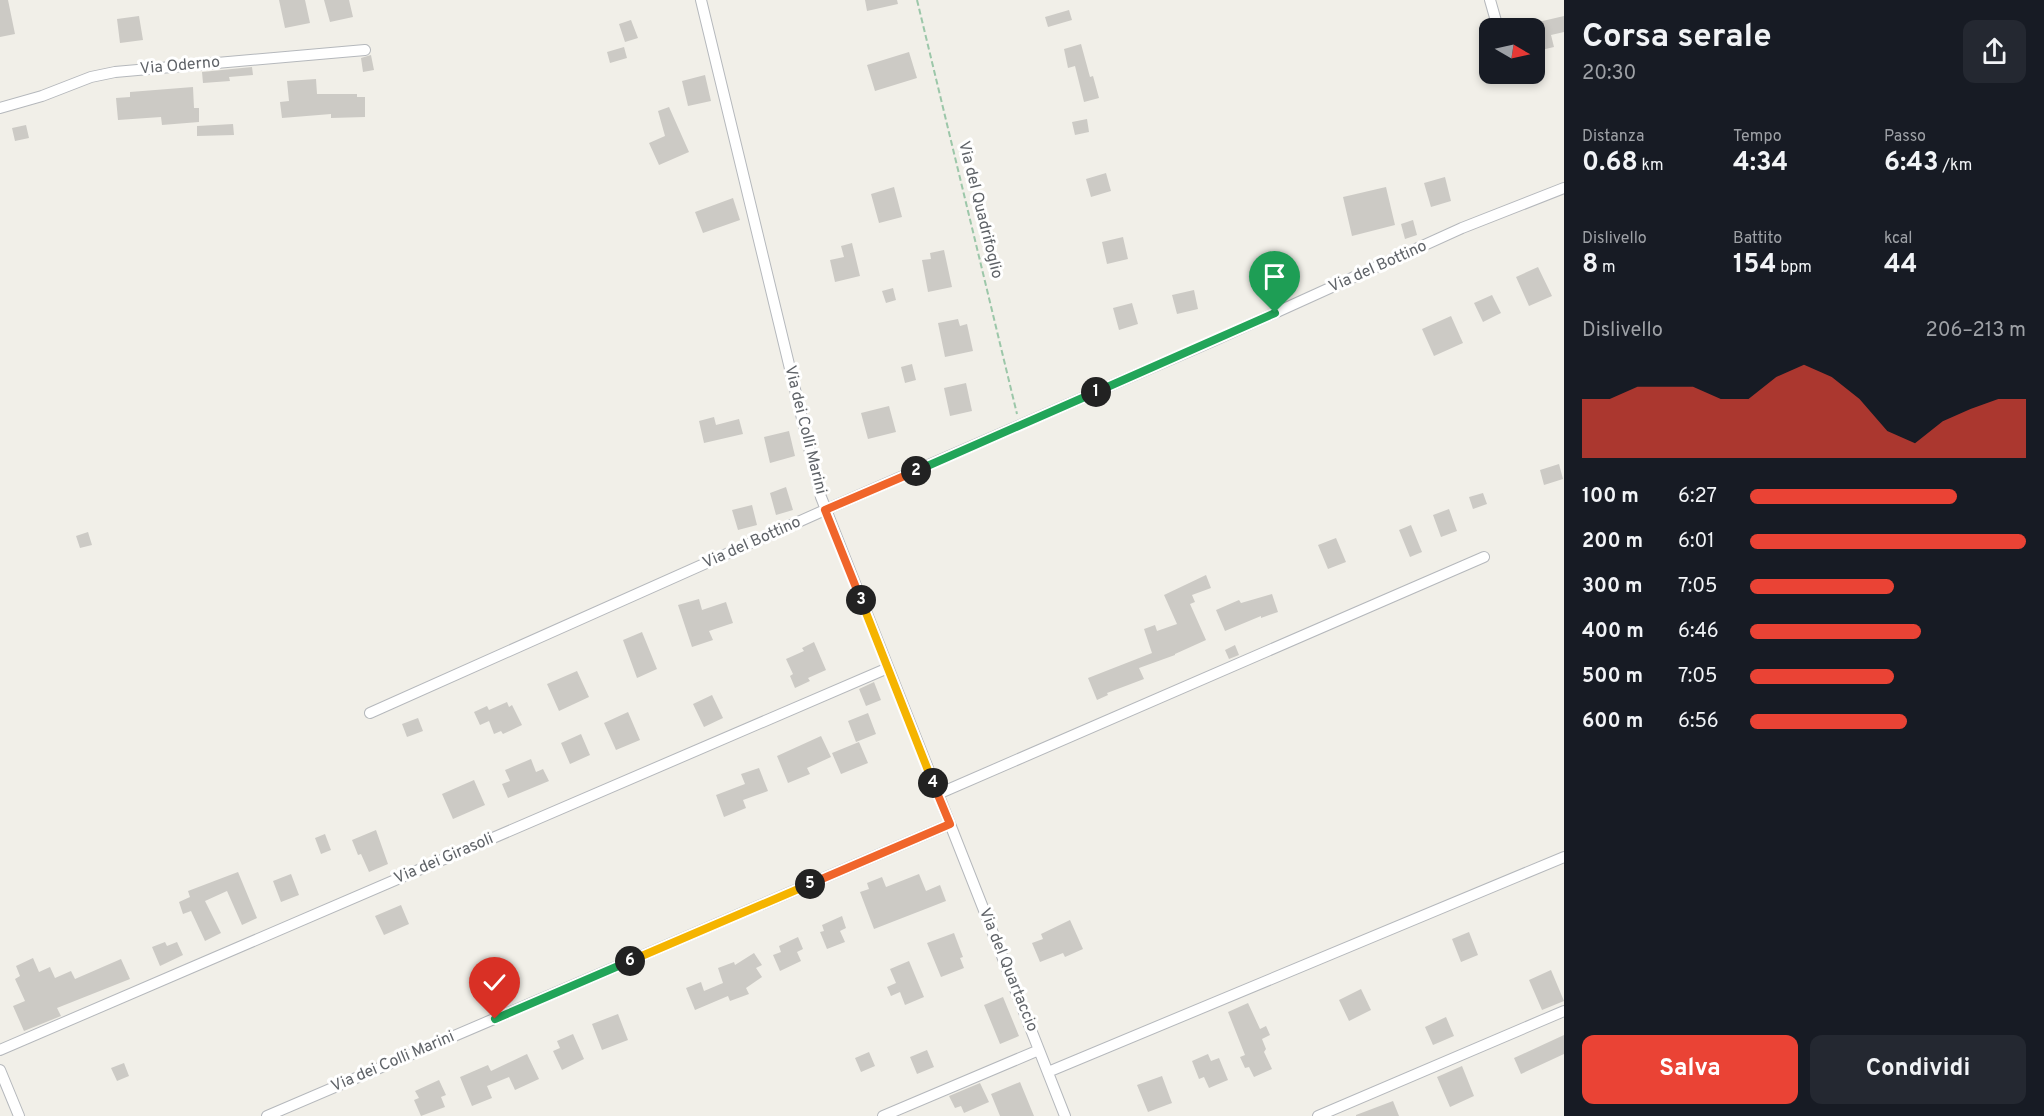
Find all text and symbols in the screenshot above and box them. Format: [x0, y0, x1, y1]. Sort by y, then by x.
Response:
text: Corsa serale [1582, 17, 1772, 59]
north arrow [1479, 18, 1545, 84]
map controls [1479, 18, 1545, 84]
button: share [1963, 20, 2026, 83]
street label: Via Oderno [139, 53, 221, 79]
text: 20:30 [1582, 61, 1636, 87]
text: Distanza [1582, 127, 1644, 147]
text: Tempo [1733, 127, 1782, 147]
text: Passo [1884, 127, 1926, 147]
street label: Via del Quadrifoglio [953, 139, 1007, 281]
text: 0.68 [1582, 147, 1638, 180]
text: 4:34 [1733, 147, 1788, 180]
text: 6:43 [1884, 147, 1939, 180]
text: km [1638, 156, 1664, 176]
text: /km [1939, 156, 1972, 176]
text: Dislivello [1582, 229, 1647, 249]
text: Battito [1733, 229, 1782, 249]
text: kcal [1884, 229, 1912, 249]
street label: Via del Bottino [1326, 236, 1430, 298]
text: 8 [1582, 249, 1598, 282]
text: 154 [1733, 249, 1777, 282]
text: 44 [1884, 249, 1917, 282]
pin [1249, 251, 1300, 313]
text: m [1598, 258, 1616, 278]
text: bpm [1777, 258, 1812, 278]
icon: arrive [1258, 260, 1291, 293]
text: Dislivello [1582, 318, 1663, 344]
text: 206–213 m [1925, 318, 2026, 344]
street label: Via dei Colli Marini [779, 364, 831, 496]
pin: 1 [1081, 377, 1111, 407]
text: 1 [1093, 382, 1099, 402]
pin: 2 [901, 456, 931, 486]
text: 2 [911, 461, 921, 481]
text: 100 m [1582, 484, 1639, 510]
text: 6:27 [1678, 484, 1717, 510]
street label: Via del Bottino [700, 512, 804, 574]
text: 200 m [1582, 529, 1643, 555]
text: 6:01 [1678, 529, 1715, 555]
text: 300 m [1582, 574, 1643, 600]
text: 7:05 [1678, 574, 1717, 600]
pin: 3 [846, 585, 876, 615]
text: 3 [856, 590, 866, 610]
text: 400 m [1582, 619, 1644, 645]
text: 6:46 [1678, 619, 1719, 645]
text: 500 m [1582, 664, 1643, 690]
text: 7:05 [1678, 664, 1717, 690]
text: 600 m [1582, 709, 1643, 735]
text: 6:56 [1678, 709, 1719, 735]
pin: 4 [918, 768, 948, 798]
text: 4 [928, 773, 938, 793]
street label: Via dei Girasoli [391, 829, 497, 889]
pin: 5 [795, 869, 825, 899]
text: 5 [805, 874, 815, 894]
street label: Via del Quartaccio [974, 905, 1042, 1035]
pin: 6 [615, 946, 645, 976]
text: 6 [625, 951, 635, 971]
pin [469, 957, 520, 1019]
icon: check [478, 966, 511, 999]
street label: Via dei Colli Marini [328, 1027, 458, 1097]
button: Salva [1582, 1035, 1798, 1104]
button: Condividi [1810, 1035, 2026, 1104]

